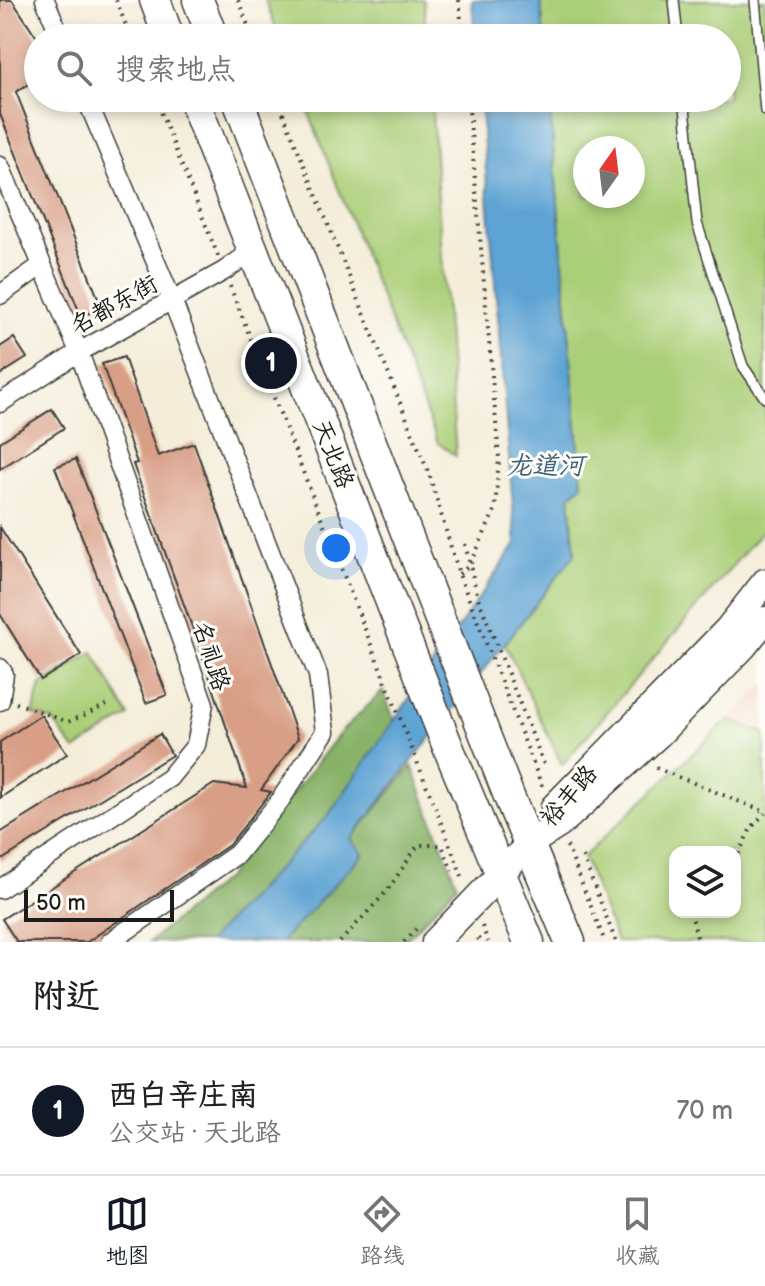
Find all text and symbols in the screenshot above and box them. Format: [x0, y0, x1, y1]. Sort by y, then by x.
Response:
search box [24, 24, 741, 112]
icon: search [52, 46, 96, 90]
text: 搜索地点 [116, 52, 236, 88]
north arrow [573, 136, 645, 208]
street label: 名都东街 [65, 269, 163, 341]
pin: 1 [245, 333, 297, 393]
street label: 天北路 [306, 415, 360, 493]
water label: 龙道河 [506, 451, 588, 482]
your location [316, 528, 356, 568]
street label: 名礼路 [186, 617, 236, 695]
street label: 裕丰路 [534, 759, 604, 833]
map controls [669, 846, 741, 918]
button: layers [669, 846, 741, 918]
scale bar [24, 886, 174, 922]
text: 50 m [36, 890, 86, 917]
text: 附近 [32, 976, 100, 1017]
text: 西白辛庄南 [108, 1078, 258, 1114]
text: 1 [53, 1096, 63, 1127]
text: 70 m [676, 1096, 733, 1127]
text: 公交站 · 天北路 [108, 1118, 281, 1149]
tab: 地图 [105, 1192, 150, 1270]
tab: 路线 [360, 1192, 405, 1270]
tab: 收藏 [615, 1192, 660, 1270]

